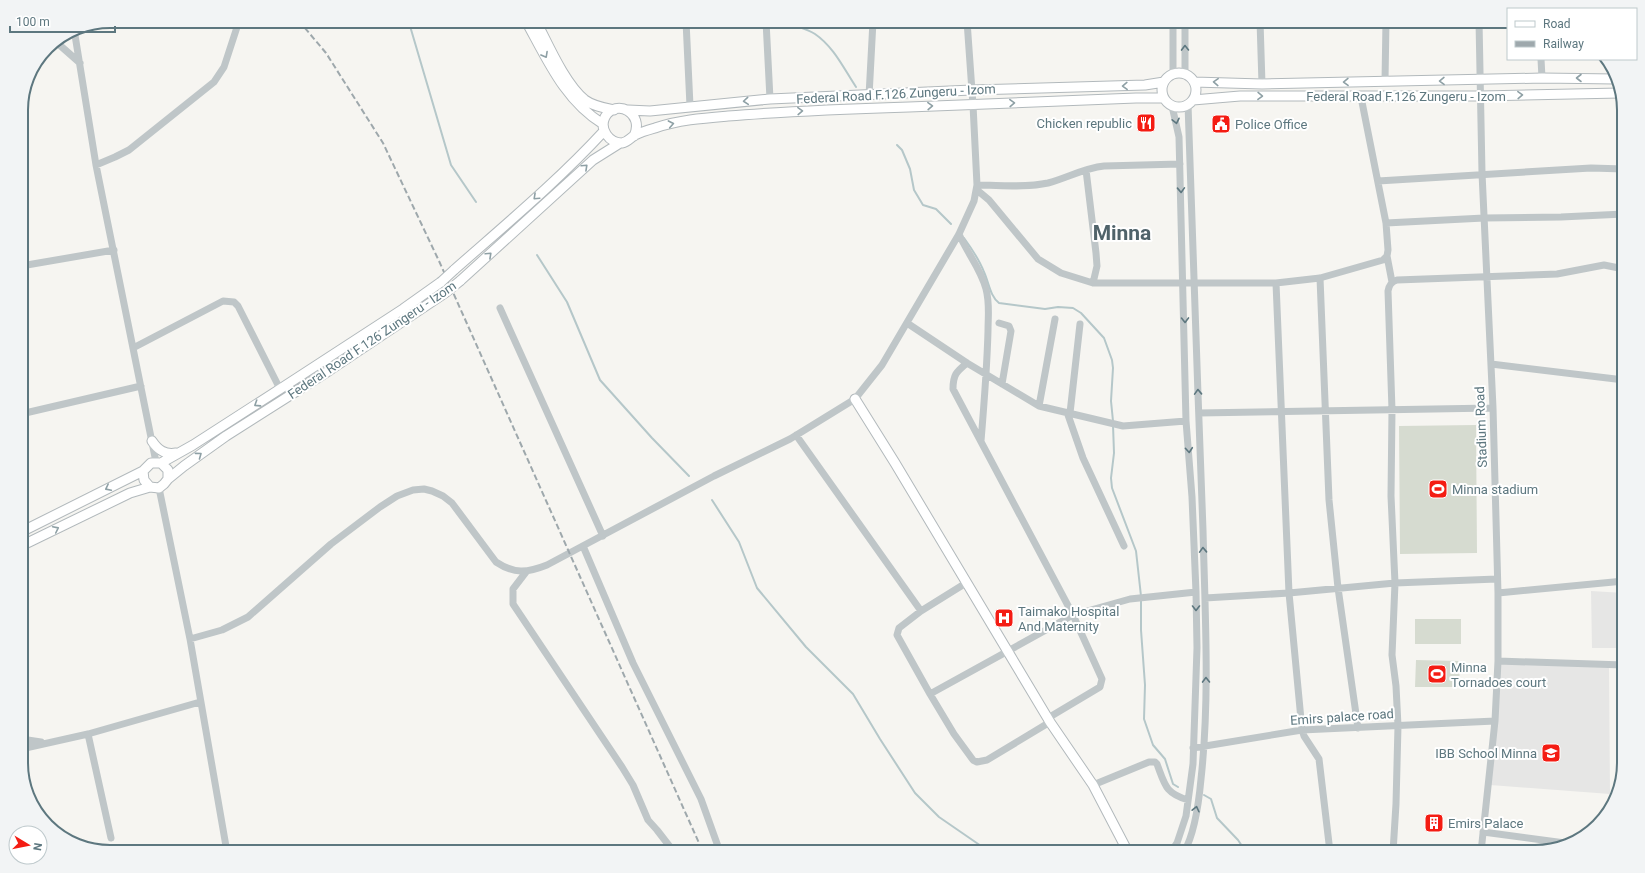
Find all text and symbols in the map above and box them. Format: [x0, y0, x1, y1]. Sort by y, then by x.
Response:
scale bar [10, 8, 115, 34]
legend [1507, 8, 1637, 60]
text: 100 m [16, 15, 50, 29]
text: Road [1543, 17, 1571, 31]
text: Railway [1543, 37, 1584, 51]
one-way arrow [1181, 45, 1189, 51]
one-way arrow [540, 51, 547, 58]
one-way arrow [1576, 74, 1582, 82]
one-way arrow [1439, 76, 1445, 85]
one-way arrow [1213, 77, 1219, 86]
one-way arrow [1343, 78, 1349, 86]
street label: Federal Road F.126 Zungeru - Izom [796, 81, 996, 107]
one-way arrow [1122, 82, 1128, 90]
street label: Federal Road F.126 Zungeru - Izom [1306, 89, 1506, 104]
one-way arrow [1517, 91, 1523, 99]
one-way arrow [1257, 92, 1263, 100]
one-way arrow [743, 97, 749, 106]
one-way arrow [1009, 99, 1015, 107]
one-way arrow [927, 102, 933, 111]
one-way arrow [797, 107, 803, 115]
restaurant icon: Chicken republic [1135, 112, 1157, 134]
public building icon: Police Office [1210, 113, 1232, 135]
place label: Chicken republic [1037, 116, 1132, 131]
place label: Police Office [1235, 117, 1308, 132]
one-way arrow [1172, 118, 1180, 124]
one-way arrow [668, 121, 674, 129]
one-way arrow [580, 164, 588, 172]
one-way arrow [1176, 187, 1185, 193]
one-way arrow [533, 192, 541, 200]
district label: Minna [1093, 221, 1151, 245]
one-way arrow [484, 252, 492, 260]
street label: Federal Road F.126 Zungeru - Izom [285, 278, 459, 402]
one-way arrow [1180, 317, 1189, 323]
street label: Stadium Road [1472, 386, 1490, 468]
one-way arrow [1194, 389, 1203, 395]
one-way arrow [254, 399, 261, 406]
one-way arrow [1184, 447, 1193, 453]
one-way arrow [195, 452, 202, 460]
sports icon: Minna stadium [1427, 478, 1449, 500]
place label: Minna stadium [1452, 482, 1538, 497]
one-way arrow [105, 483, 113, 491]
one-way arrow [52, 526, 59, 534]
one-way arrow [1199, 547, 1207, 553]
place label: Taimako Hospital And Maternity [1018, 604, 1119, 634]
one-way arrow [1192, 605, 1200, 611]
hospital icon: Taimako Hospital And Maternity [993, 607, 1015, 629]
place label: Minna Tornadoes court [1451, 660, 1546, 690]
sports icon: Minna Tornadoes court [1426, 663, 1448, 685]
one-way arrow [1202, 677, 1210, 683]
street label: Emirs palace road [1290, 706, 1394, 728]
school or university icon: IBB School Minna [1540, 742, 1562, 764]
place label: IBB School Minna [1435, 746, 1537, 761]
one-way arrow [1192, 806, 1200, 812]
building icon: Emirs Palace [1423, 812, 1445, 834]
place label: Emirs Palace [1448, 816, 1524, 831]
north arrow [8, 825, 48, 865]
text: N [30, 842, 44, 852]

